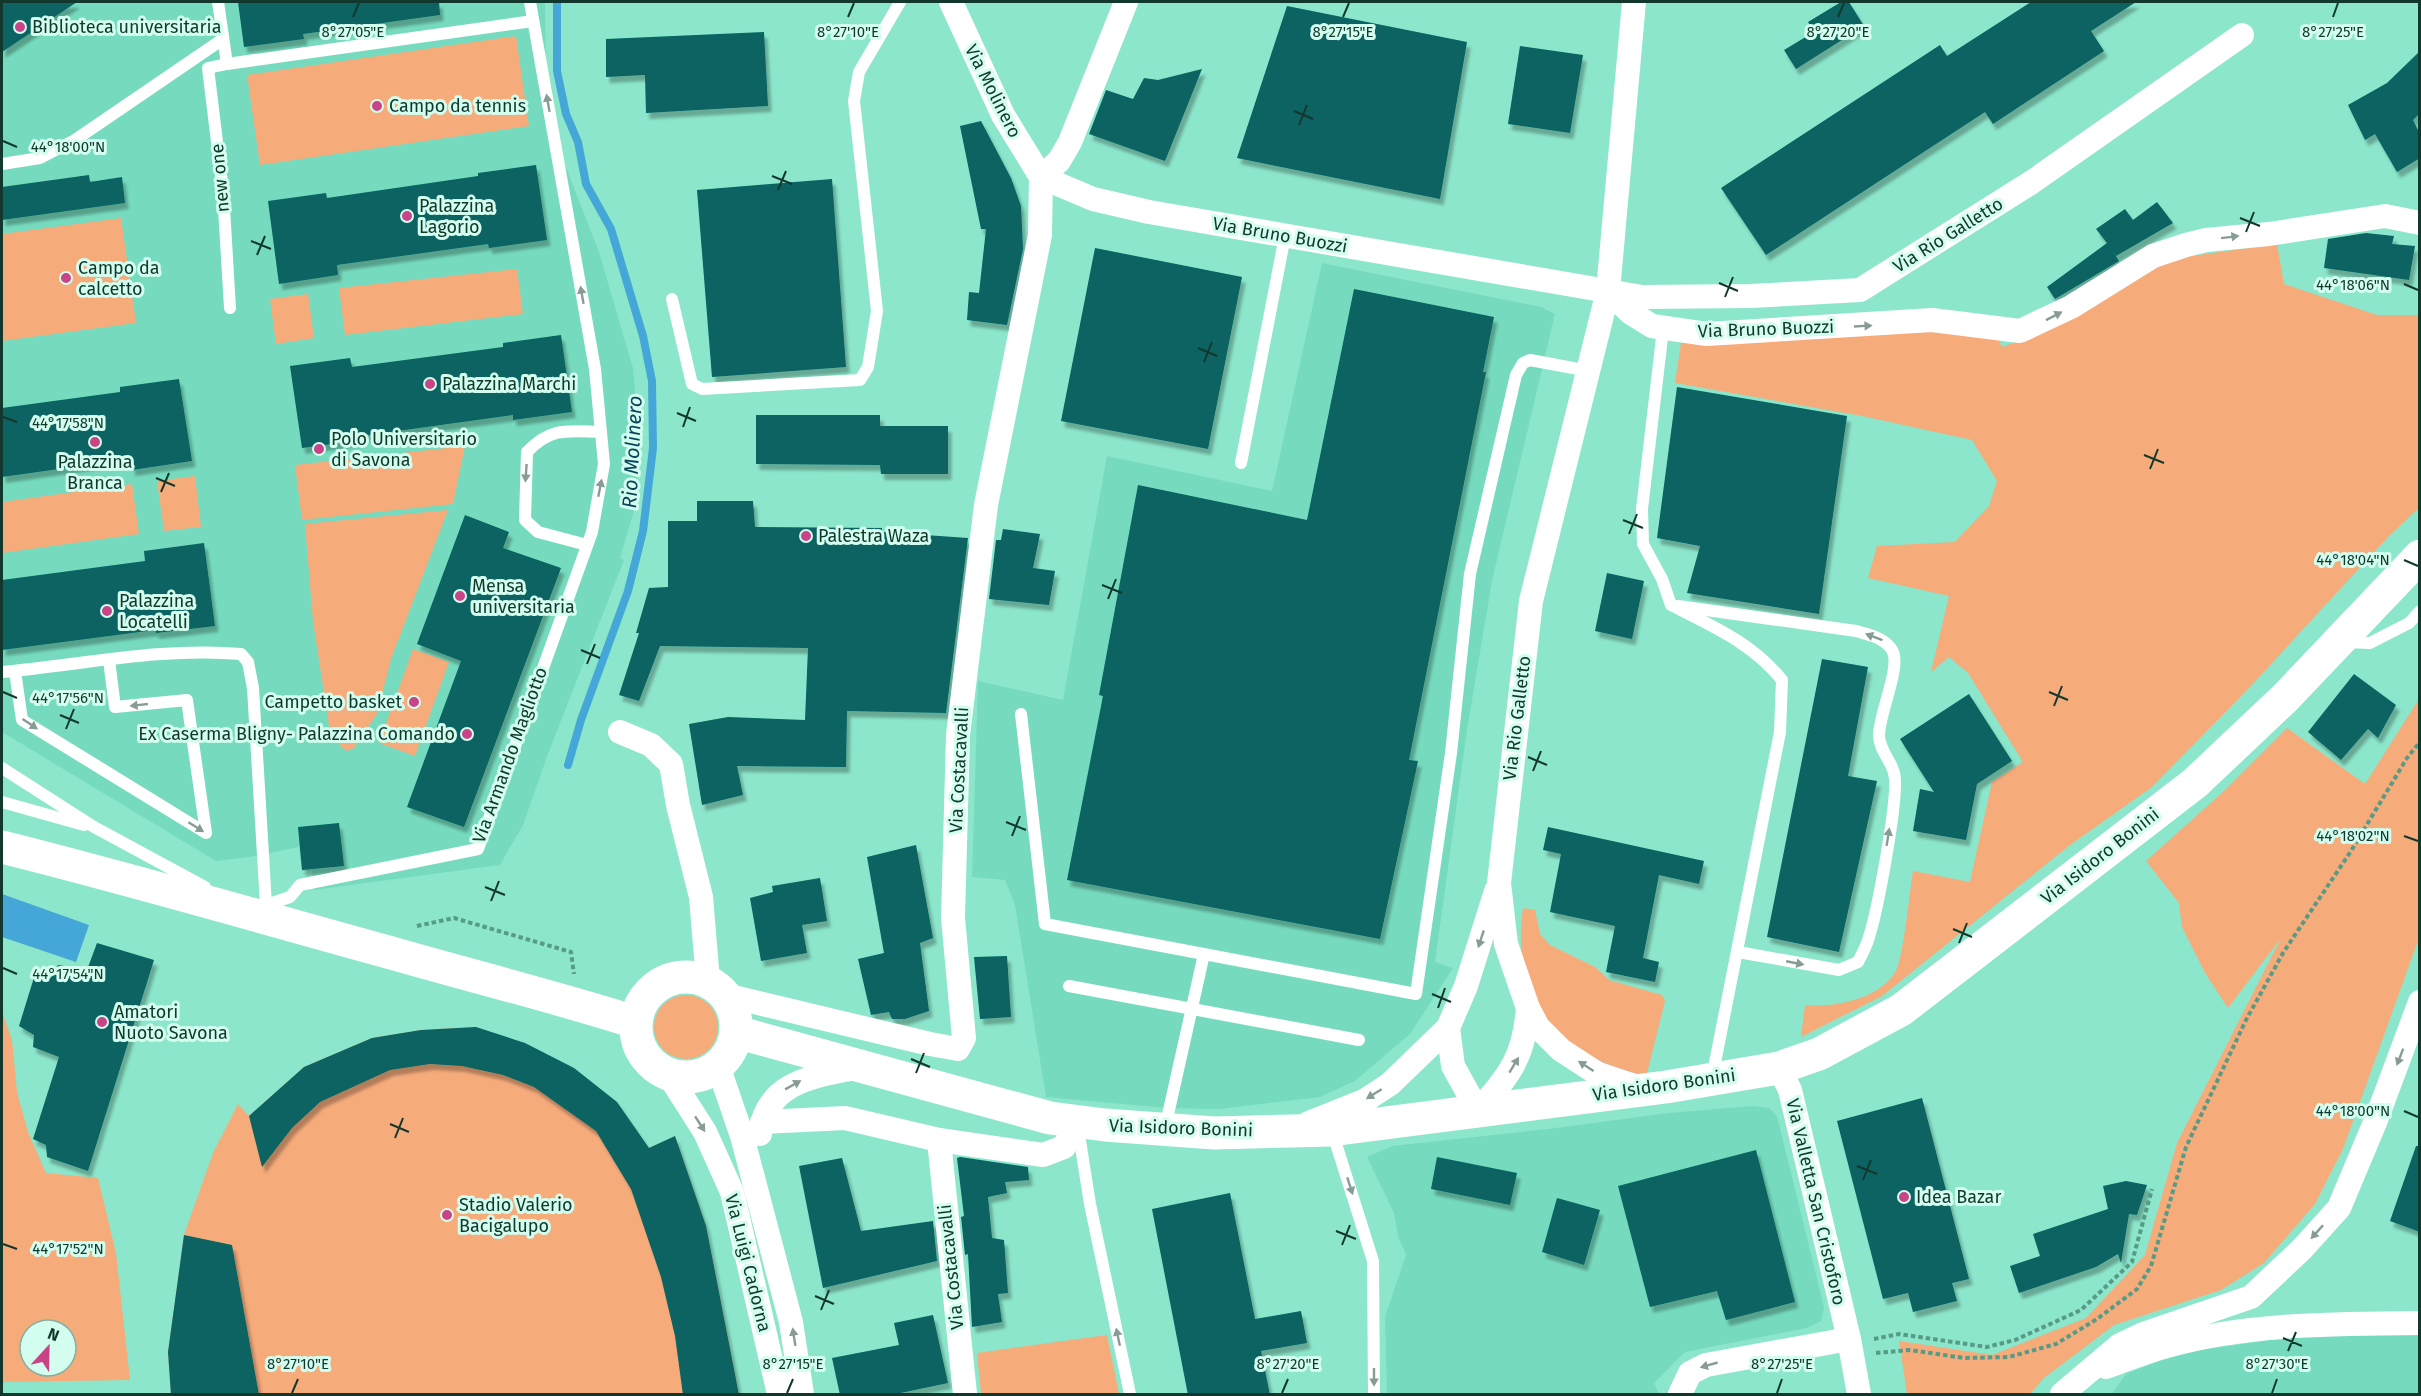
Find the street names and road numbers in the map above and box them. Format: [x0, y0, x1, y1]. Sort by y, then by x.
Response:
street label: Via Molinero [960, 41, 1026, 141]
street label: new one [206, 143, 234, 213]
street label: Via Rio Galletto [1889, 192, 2007, 278]
street label: Via Bruno Buozzi [1211, 212, 1349, 258]
street label: Via Bruno Buozzi [1697, 316, 1835, 342]
street label: Via Rio Galletto [1498, 654, 1536, 782]
street label: Via Armando Magliotto [468, 664, 552, 846]
street label: Via Costacavalli [945, 706, 973, 834]
street label: Via Isidoro Bonini [2036, 803, 2164, 909]
street label: Via Isidoro Bonini [1591, 1064, 1737, 1106]
street label: Via Valletta San Cristoforo [1782, 1097, 1850, 1307]
street label: Via Isidoro Bonini [1109, 1114, 1253, 1142]
street label: Via Luigi Cadorna [720, 1192, 776, 1334]
street label: Via Costacavalli [933, 1203, 969, 1331]

